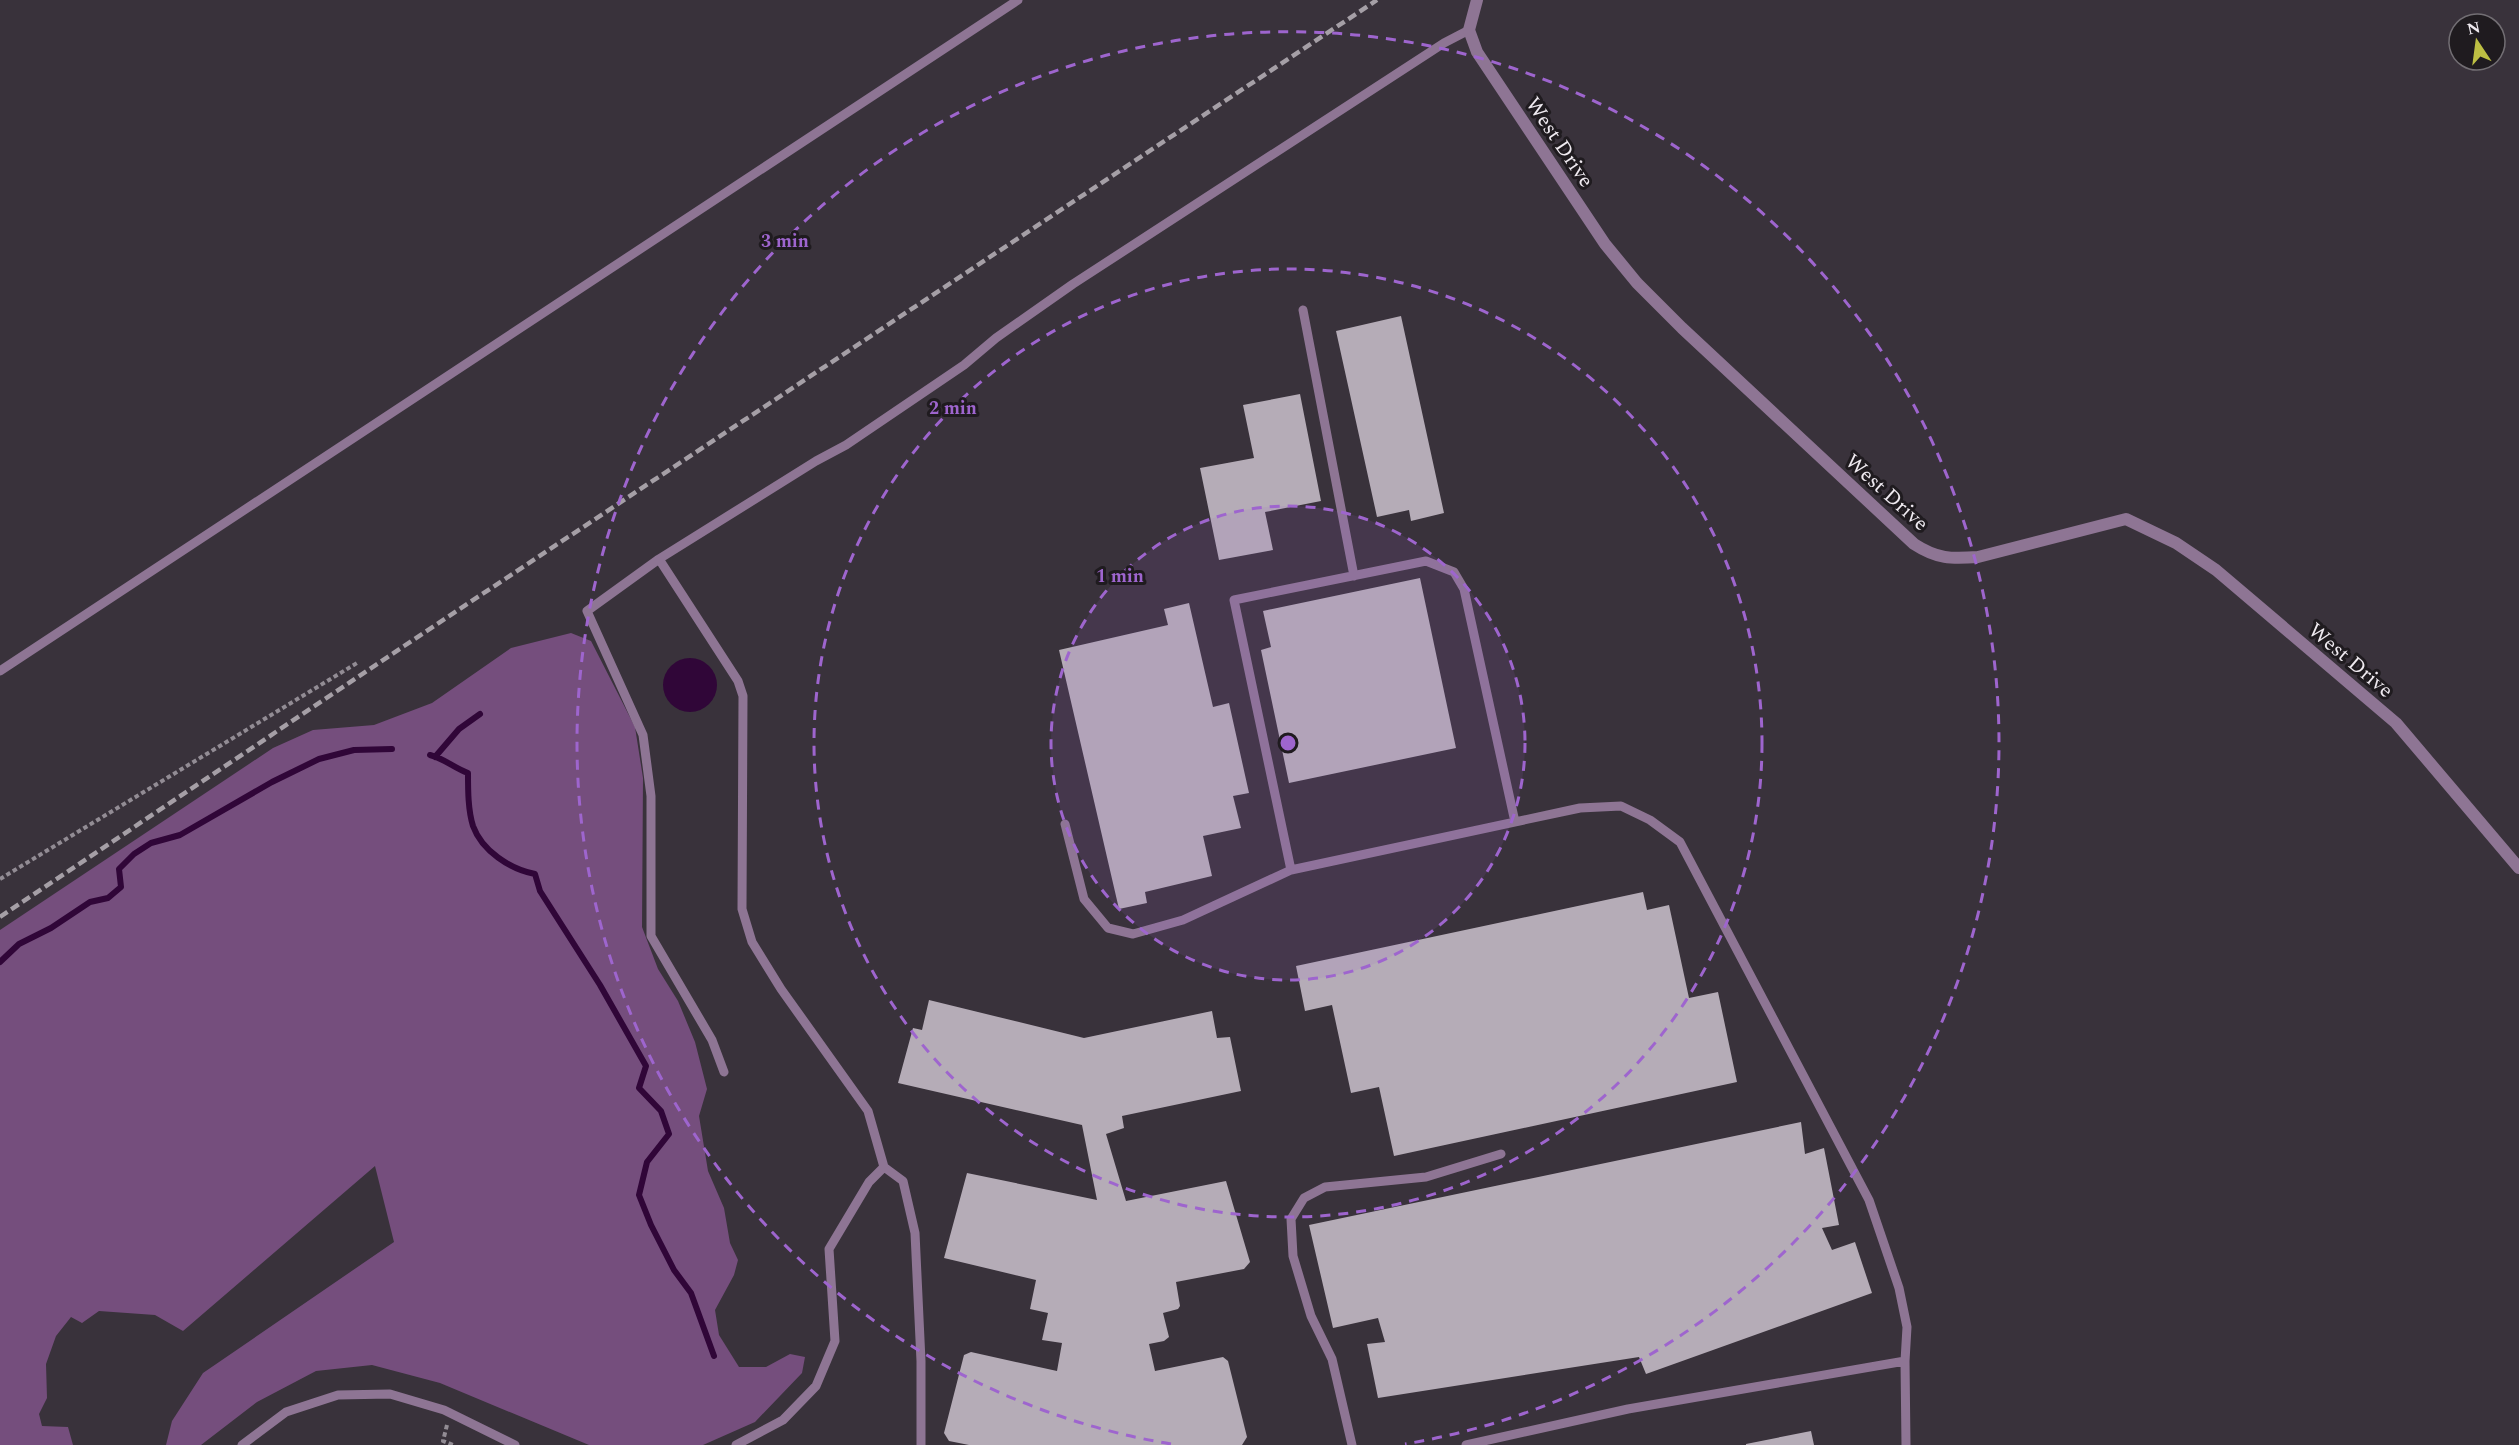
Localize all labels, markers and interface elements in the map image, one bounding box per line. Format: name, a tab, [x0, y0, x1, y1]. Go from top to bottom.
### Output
north arrow	[2447, 12, 2507, 72]
text: N	[2465, 15, 2483, 42]
street label: West Drive	[1517, 91, 1601, 194]
text: 3 min	[761, 228, 809, 255]
text: 2 min	[929, 395, 977, 422]
street label: West Drive	[1837, 446, 1935, 539]
text: 1 min	[1096, 563, 1144, 590]
street label: West Drive	[2300, 615, 2400, 706]
centre of rings	[1278, 733, 1298, 753]

